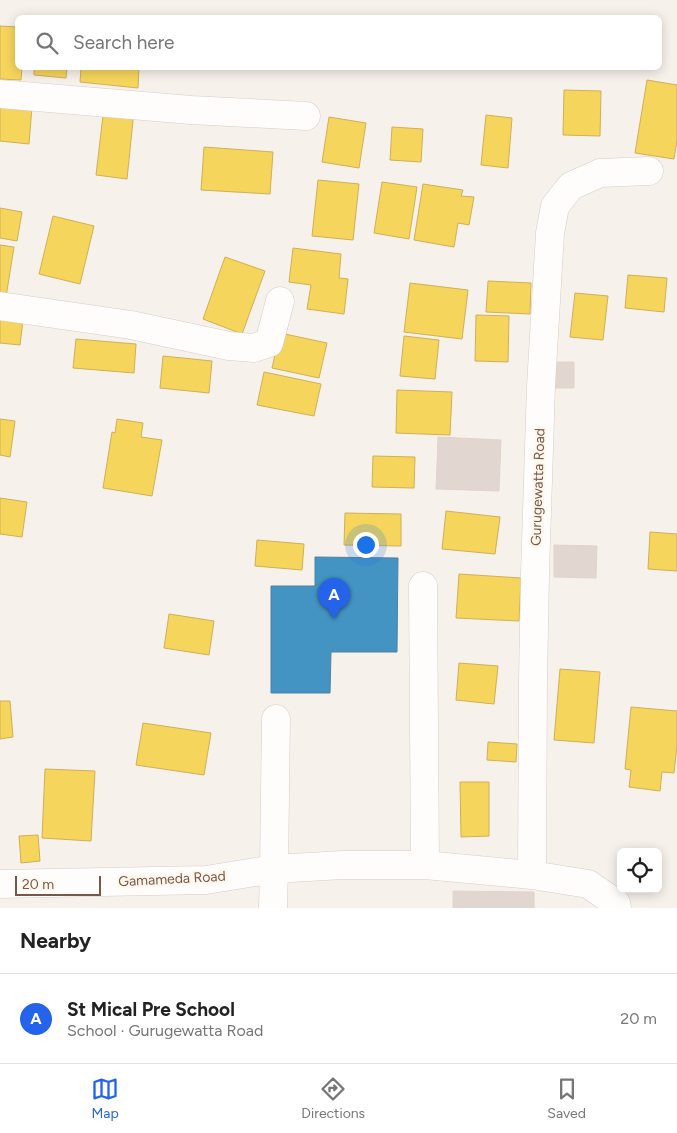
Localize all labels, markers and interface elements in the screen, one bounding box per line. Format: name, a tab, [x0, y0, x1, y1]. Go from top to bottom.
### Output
search box	[15, 15, 662, 70]
icon: search	[33, 29, 61, 57]
text: Search here	[73, 31, 175, 54]
street label: Gurugewatta Road	[527, 428, 549, 546]
your location	[353, 532, 379, 558]
pin: A	[318, 578, 350, 619]
map controls	[617, 848, 662, 893]
button: locate	[617, 848, 662, 893]
street label: Gamameda Road	[118, 868, 226, 890]
scale bar	[15, 873, 101, 896]
text: 20 m	[22, 876, 54, 893]
text: Nearby	[20, 928, 91, 953]
text: St Mical Pre School	[67, 998, 235, 1021]
text: A	[30, 1009, 42, 1028]
text: 20 m	[620, 1009, 657, 1028]
text: School · Gurugewatta Road	[67, 1021, 263, 1040]
tab: Map	[91, 1075, 119, 1122]
tab: Directions	[301, 1075, 365, 1122]
tab: Saved	[547, 1075, 586, 1122]

